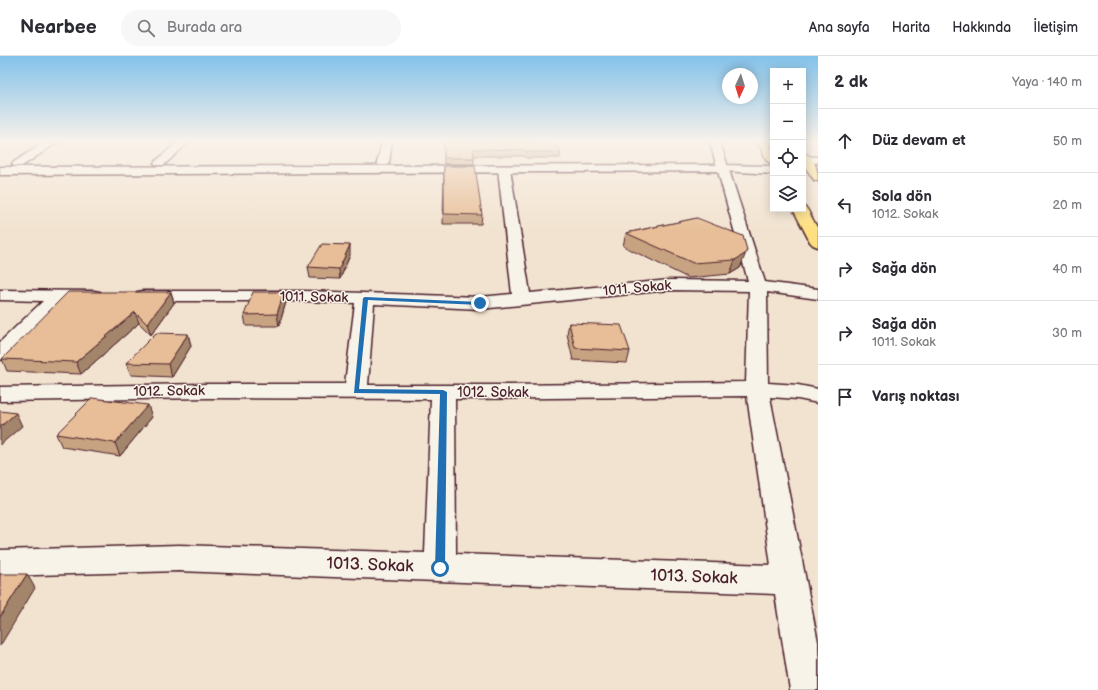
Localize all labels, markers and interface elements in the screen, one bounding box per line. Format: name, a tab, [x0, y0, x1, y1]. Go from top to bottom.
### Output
search box	[121, 10, 401, 46]
text: Nearbee	[20, 16, 97, 39]
icon: search	[135, 17, 157, 39]
text: Burada ara	[167, 18, 242, 37]
text: Ana sayfa	[809, 19, 870, 36]
text: Harita	[892, 19, 930, 36]
text: Hakkında	[952, 19, 1011, 36]
text: İletişim	[1033, 19, 1078, 36]
north arrow	[722, 68, 758, 104]
map controls	[770, 68, 806, 212]
button: +	[770, 68, 806, 104]
text: 2 dk	[834, 72, 868, 92]
text: Yaya · 140 m	[1012, 74, 1082, 90]
button: −	[770, 104, 806, 140]
icon: ahead	[834, 130, 856, 152]
text: Düz devam et	[872, 131, 966, 150]
text: 50 m	[1053, 133, 1082, 149]
button: locate	[770, 140, 806, 176]
button: layers	[770, 176, 806, 212]
text: Sola dön	[872, 187, 932, 206]
icon: left	[834, 194, 856, 216]
text: 20 m	[1052, 197, 1082, 213]
text: 1012. Sokak	[872, 206, 938, 222]
icon: right	[834, 258, 856, 280]
text: Sağa dön	[872, 259, 937, 278]
text: 40 m	[1052, 261, 1082, 277]
street label: 1011. Sokak	[602, 277, 672, 299]
street label: 1011. Sokak	[280, 288, 349, 306]
route end	[471, 294, 489, 312]
text: Sağa dön	[872, 315, 937, 334]
icon: right	[834, 322, 856, 344]
text: 30 m	[1052, 325, 1082, 341]
text: 1011. Sokak	[872, 334, 936, 350]
street label: 1012. Sokak	[133, 382, 205, 400]
street label: 1012. Sokak	[457, 384, 529, 401]
icon: arrive	[834, 386, 856, 408]
text: Varış noktası	[872, 387, 959, 406]
street label: 1013. Sokak	[326, 553, 415, 577]
route start	[431, 559, 449, 577]
street label: 1013. Sokak	[650, 565, 739, 589]

